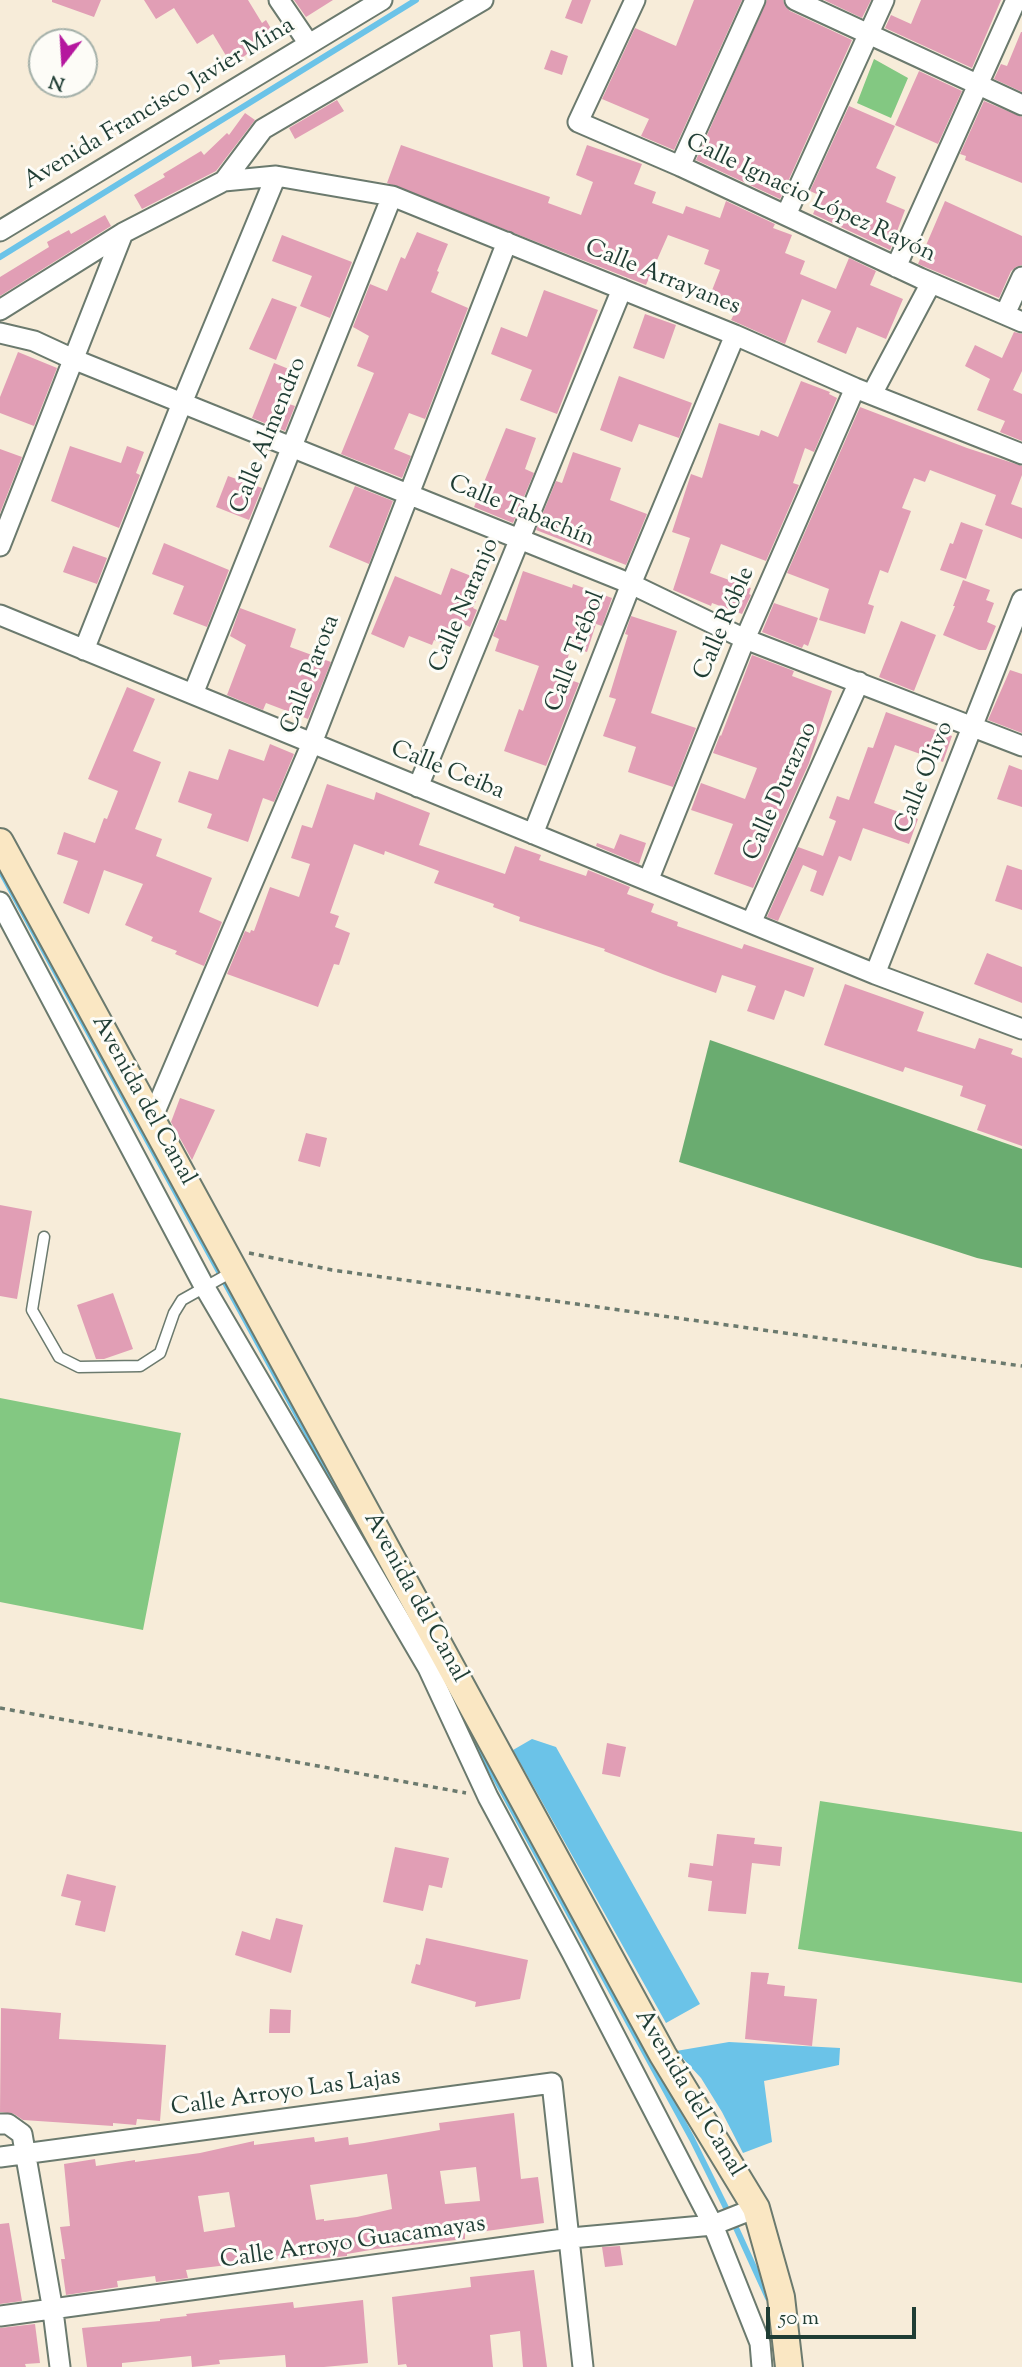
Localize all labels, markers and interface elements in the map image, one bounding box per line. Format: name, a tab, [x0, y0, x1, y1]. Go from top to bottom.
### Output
street label: Avenida Francisco Javier Mina	[19, 12, 301, 198]
north arrow	[28, 28, 98, 98]
text: N	[46, 67, 69, 97]
street label: Calle Ignacio López Rayón	[680, 129, 940, 271]
street label: Calle Arrayanes	[580, 235, 744, 323]
street label: Calle Almendro	[226, 354, 314, 518]
street label: Calle Tabachín	[444, 471, 598, 555]
street label: Calle Naranjo	[425, 535, 507, 677]
street label: Calle Róble	[689, 563, 763, 685]
street label: Calle Trébol	[541, 588, 613, 716]
street label: Calle Parota	[276, 612, 348, 738]
street label: Calle Durazno	[739, 718, 825, 866]
street label: Calle Olivo	[890, 718, 962, 838]
street label: Calle Ceiba	[386, 736, 508, 808]
street label: Avenida del Canal	[83, 1011, 201, 1191]
street label: Avenida del Canal	[355, 1508, 473, 1688]
street label: Avenida del Canal	[627, 2005, 749, 2183]
street label: Calle Arroyo Las Lajas	[170, 2064, 402, 2124]
street label: Calle Arroyo Guacamayas	[218, 2211, 488, 2277]
scale bar	[770, 2294, 920, 2338]
text: 50 m	[779, 2304, 819, 2334]

